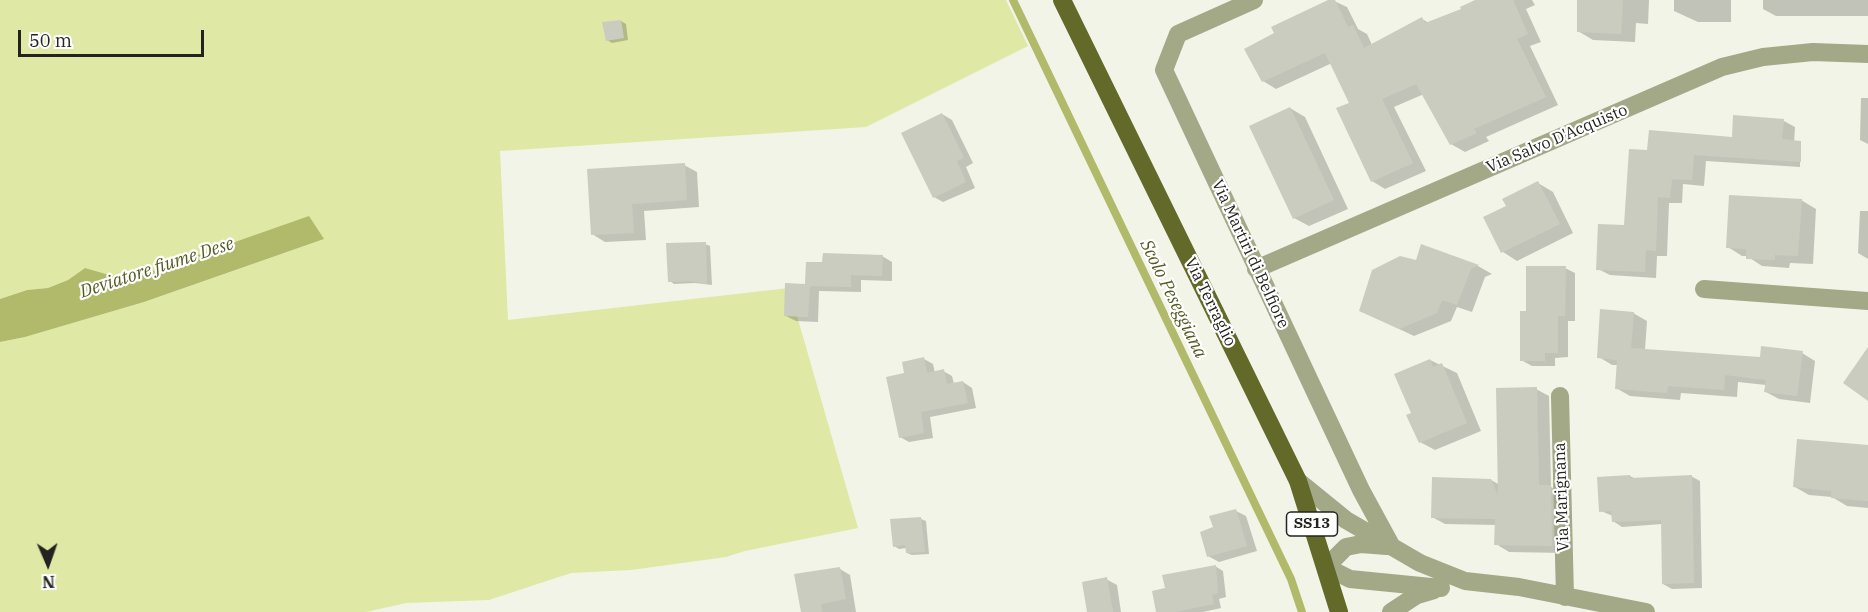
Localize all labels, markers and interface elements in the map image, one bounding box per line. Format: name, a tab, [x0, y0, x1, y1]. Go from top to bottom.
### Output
scale bar	[21, 18, 207, 56]
text: 50 m	[29, 29, 72, 52]
street label: Via Salvo D'Acquisto	[1484, 101, 1630, 177]
street label: Via Martiri di Belfiore	[1207, 177, 1293, 331]
water label: Deviatore fiume Dese	[77, 233, 237, 303]
water label: Scolo Peseggiana	[1135, 236, 1211, 362]
street label: Via Terraglio	[1180, 254, 1240, 350]
street label: Via Marignana	[1550, 442, 1574, 552]
road number: SS13	[1286, 512, 1338, 536]
north arrow	[18, 534, 78, 594]
text: N	[42, 572, 55, 592]

